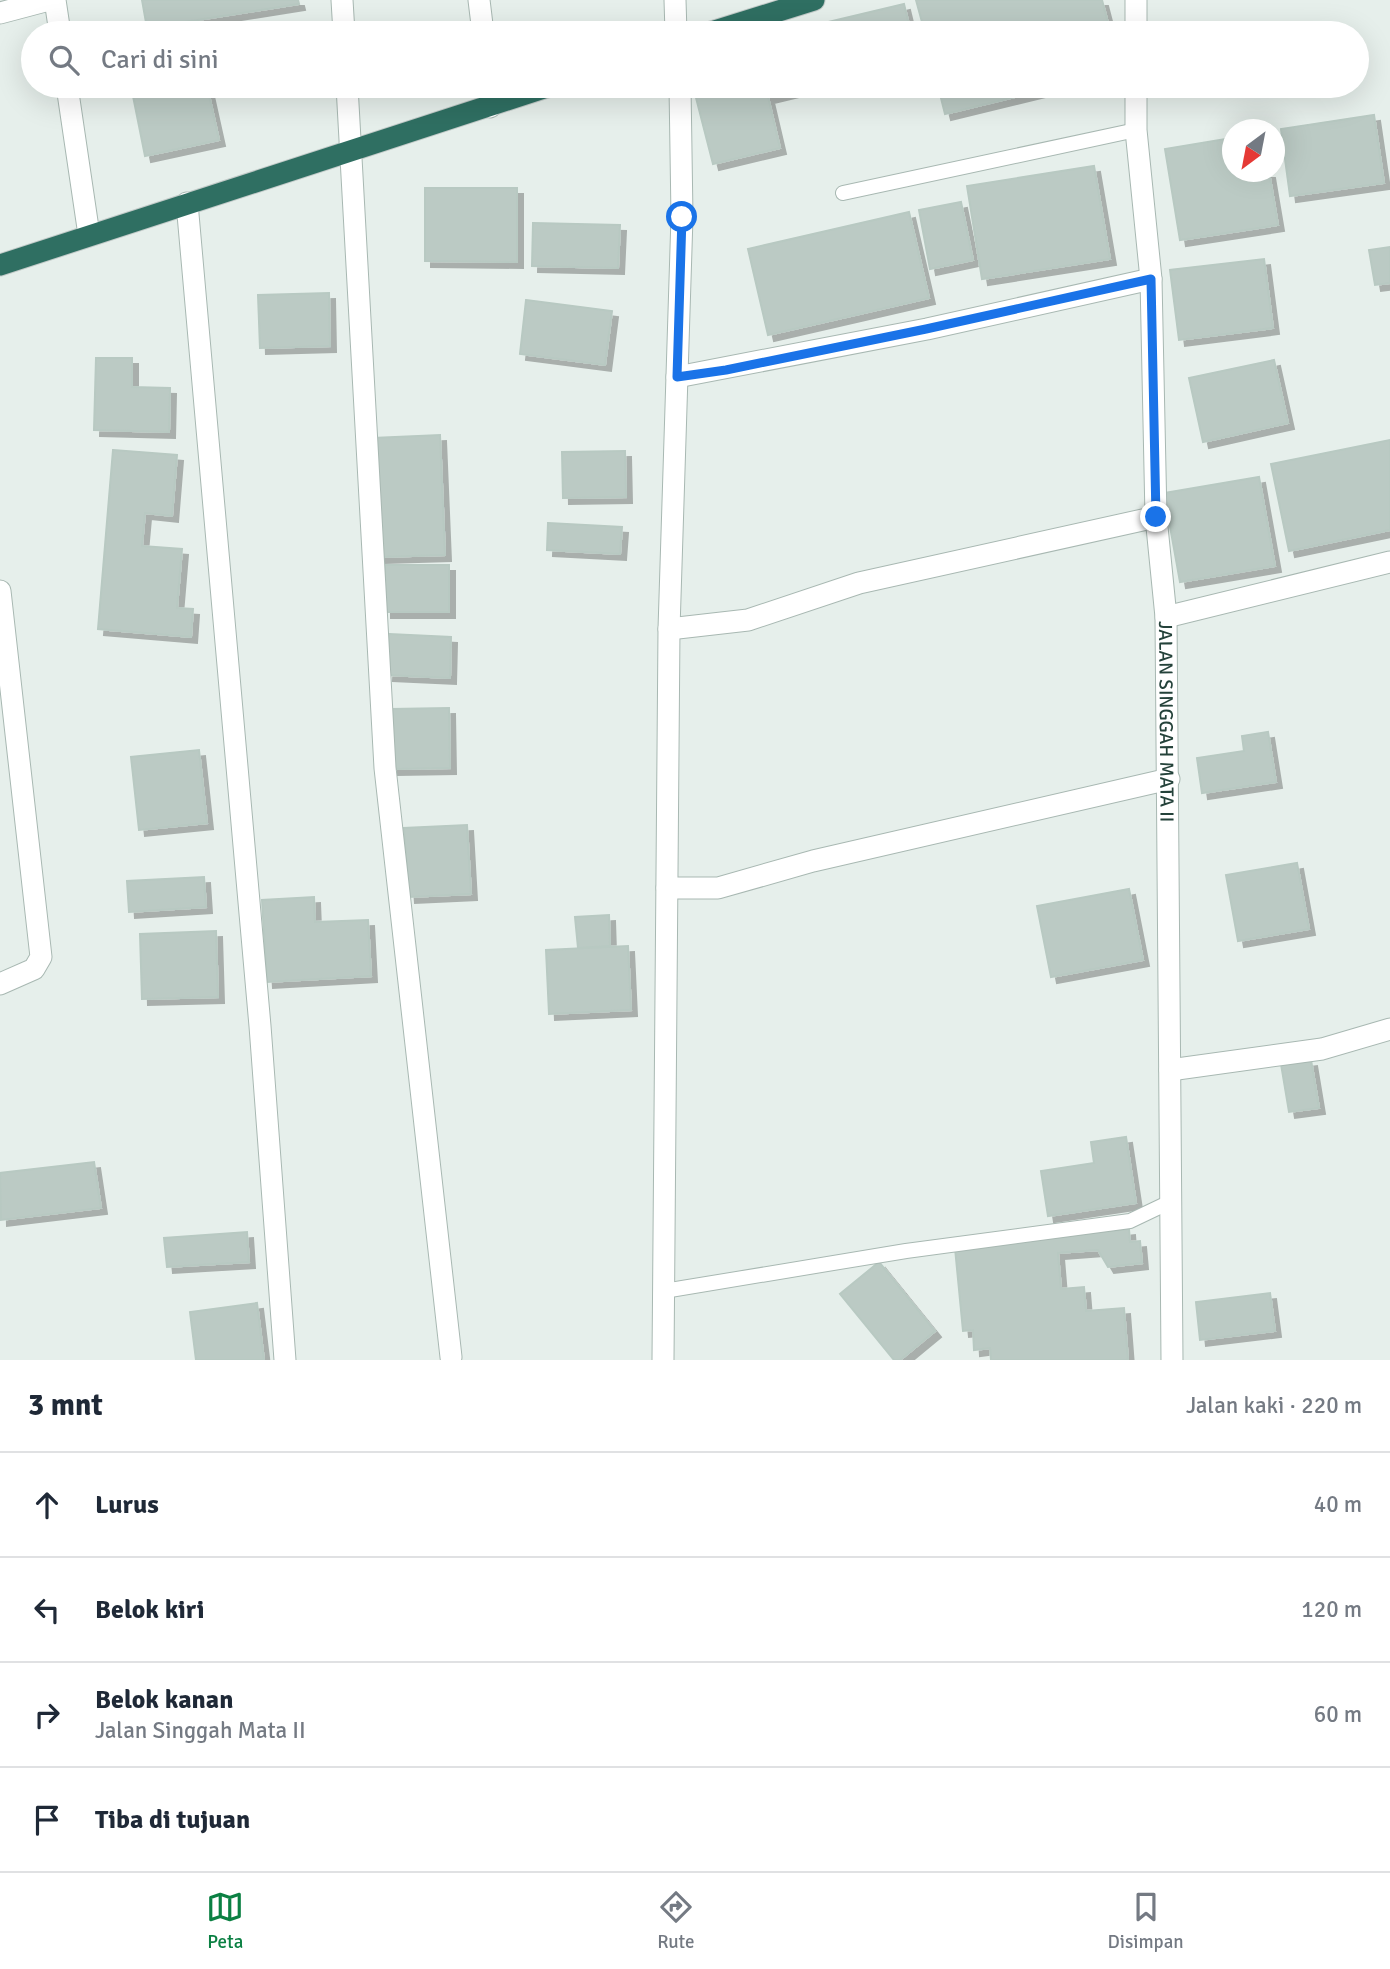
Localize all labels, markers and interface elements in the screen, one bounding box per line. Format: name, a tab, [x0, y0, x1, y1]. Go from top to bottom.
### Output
search box	[21, 21, 1369, 98]
icon: search	[45, 41, 83, 79]
text: Cari di sini	[101, 44, 219, 76]
north arrow	[1222, 119, 1285, 182]
route start	[666, 201, 697, 232]
route end	[1140, 501, 1171, 532]
street label: JALAN SINGGAH MATA II	[1153, 621, 1179, 822]
text: 3 mnt	[28, 1387, 103, 1424]
text: Jalan kaki · 220 m	[1186, 1391, 1362, 1420]
icon: ahead	[28, 1486, 66, 1524]
text: Lurus	[95, 1489, 159, 1521]
text: 40 m	[1314, 1490, 1362, 1519]
icon: left	[28, 1591, 66, 1629]
text: Belok kiri	[95, 1594, 204, 1626]
text: 120 m	[1301, 1595, 1362, 1624]
text: Belok kanan	[95, 1684, 233, 1716]
icon: right	[28, 1696, 66, 1734]
text: 60 m	[1314, 1700, 1362, 1729]
text: Jalan Singgah Mata II	[95, 1716, 306, 1745]
icon: arrive	[28, 1801, 66, 1839]
text: Tiba di tujuan	[95, 1804, 250, 1836]
tab: Peta	[206, 1888, 244, 1954]
tab: Rute	[657, 1888, 695, 1954]
tab: Disimpan	[1108, 1888, 1184, 1954]

